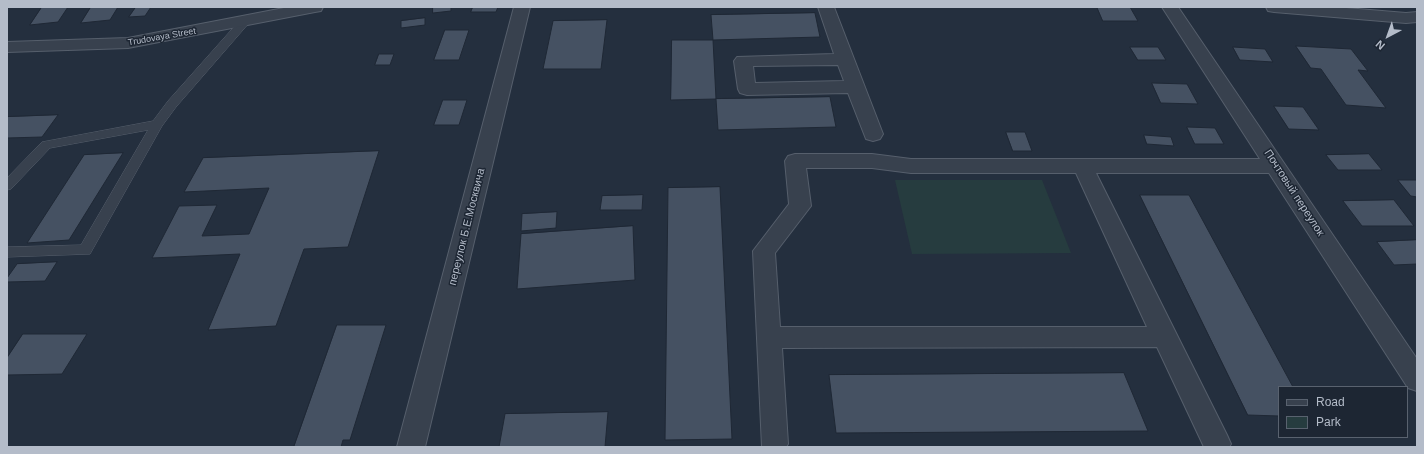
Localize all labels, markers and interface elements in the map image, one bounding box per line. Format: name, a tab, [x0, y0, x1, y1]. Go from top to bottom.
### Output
north arrow	[1368, 16, 1408, 56]
street label: Trudovaya Street	[127, 26, 197, 48]
text: N	[1373, 38, 1387, 52]
street label: Почтовый переулок	[1261, 147, 1327, 239]
street label: переулок Б.Е.Москвича	[446, 167, 488, 287]
legend	[1278, 386, 1408, 438]
text: Road	[1316, 395, 1345, 409]
text: Park	[1316, 415, 1341, 429]

